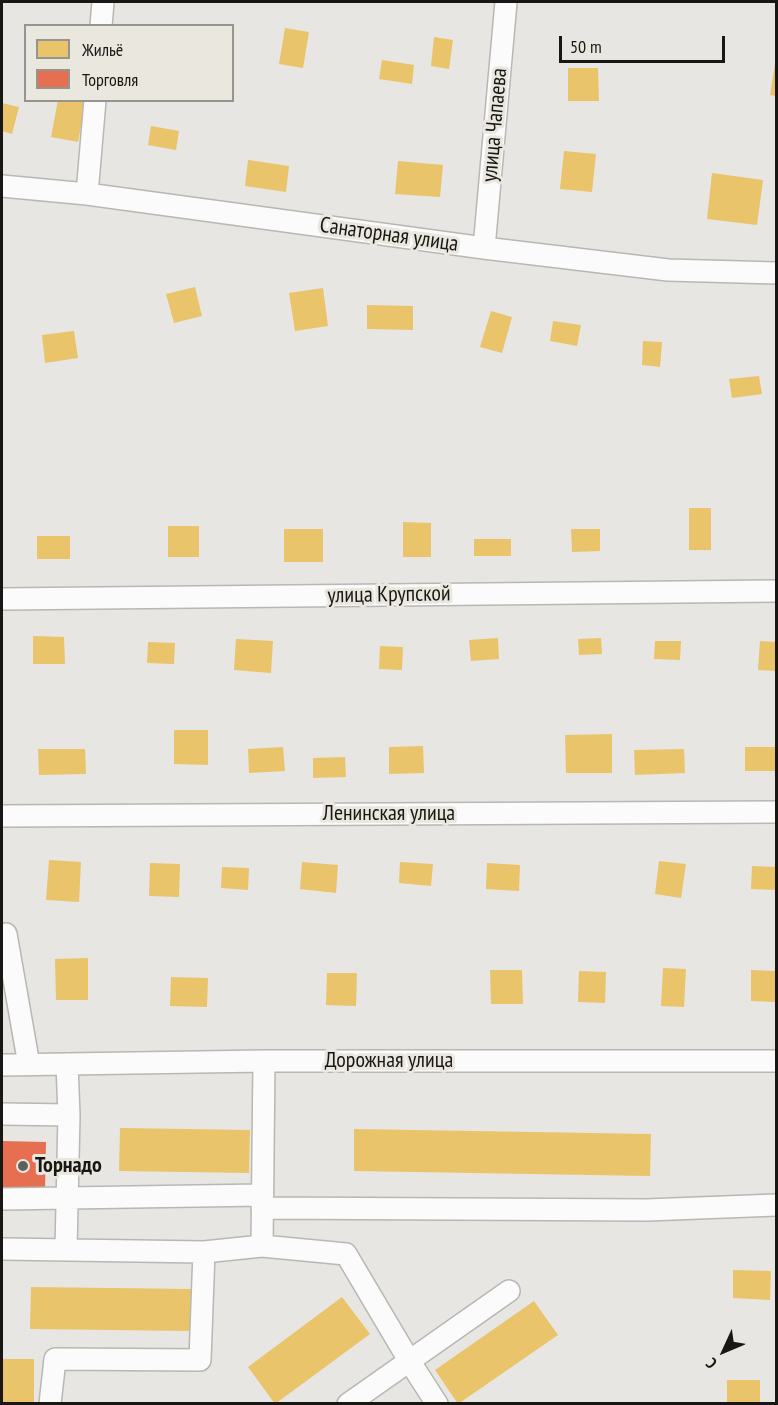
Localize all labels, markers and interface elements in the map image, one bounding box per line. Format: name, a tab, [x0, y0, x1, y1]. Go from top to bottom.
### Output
legend	[24, 24, 234, 102]
scale bar	[562, 24, 728, 62]
text: 50 m	[570, 35, 602, 58]
text: Жильё	[82, 38, 123, 61]
street label: улица Чапаева	[477, 67, 513, 183]
text: Торговля	[82, 68, 138, 91]
street label: Санаторная улица	[318, 212, 460, 258]
street label: улица Крупской	[327, 581, 451, 609]
street label: Ленинская улица	[323, 801, 455, 827]
street label: Дорожная улица	[325, 1048, 453, 1074]
place label: Торнадо	[35, 1153, 102, 1179]
marker: Торнадо	[16, 1159, 30, 1173]
north arrow	[694, 1321, 754, 1381]
text: С	[701, 1354, 721, 1373]

